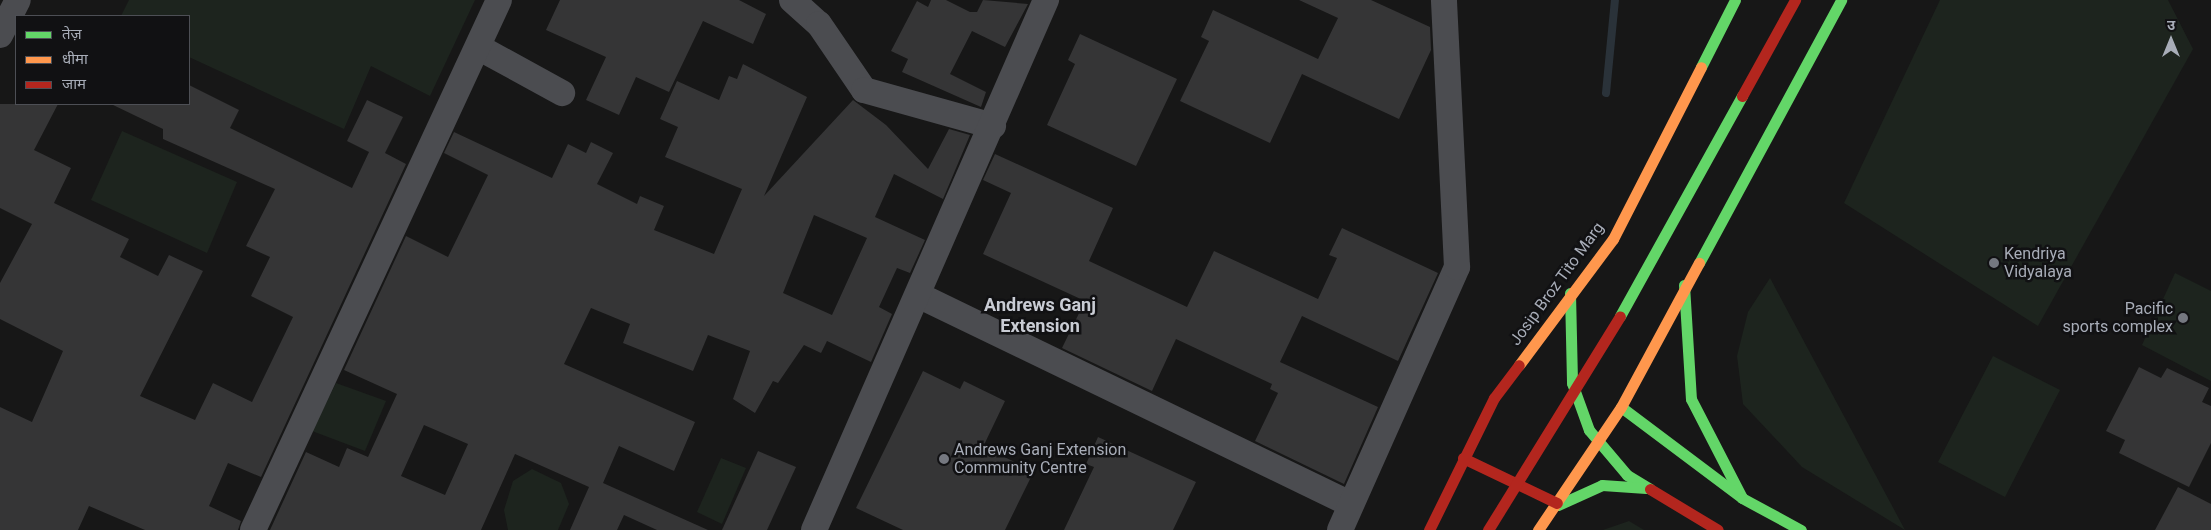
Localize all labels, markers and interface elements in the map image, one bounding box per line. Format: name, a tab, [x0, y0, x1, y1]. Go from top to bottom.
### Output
legend	[15, 15, 190, 105]
north arrow	[2146, 15, 2196, 65]
text: उ	[2167, 17, 2175, 33]
text: तेज़	[62, 25, 82, 43]
text: धीमा	[62, 50, 88, 68]
text: जाम	[62, 75, 86, 93]
street label: Josip Broz Tito Marg	[1506, 219, 1608, 349]
place label: Kendriya Vidyalaya	[2004, 244, 2072, 282]
marker: Kendriya Vidyalaya	[1988, 257, 2000, 269]
district label: Andrews Ganj Extension	[984, 295, 1096, 338]
place label: Pacific sports complex	[2063, 299, 2173, 337]
marker: Pacific sports complex	[2177, 312, 2189, 324]
place label: Andrews Ganj Extension Community Centre	[954, 440, 1126, 478]
marker: Andrews Ganj Extension Community Centre	[938, 453, 950, 465]

